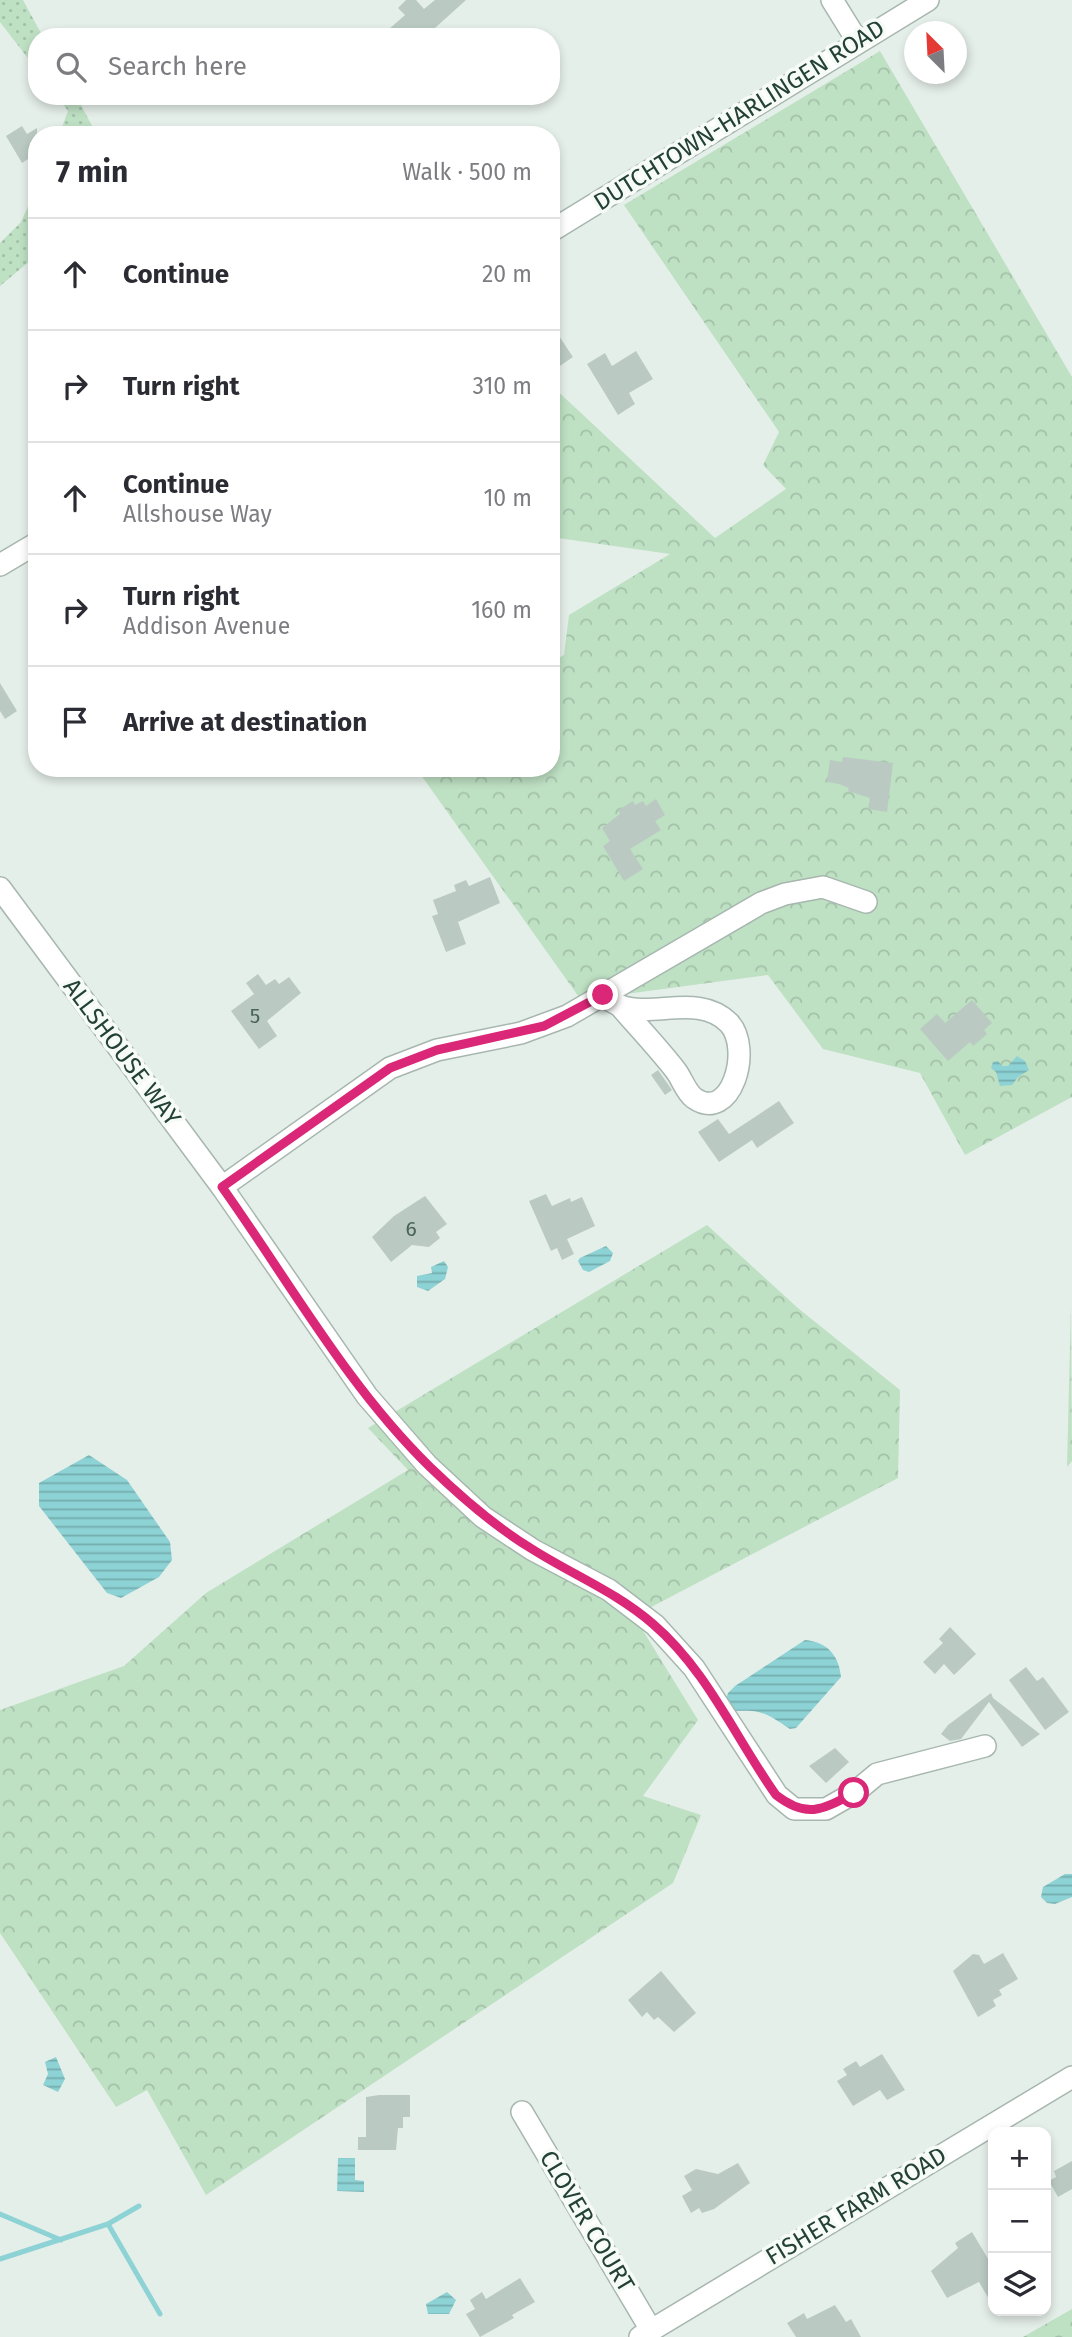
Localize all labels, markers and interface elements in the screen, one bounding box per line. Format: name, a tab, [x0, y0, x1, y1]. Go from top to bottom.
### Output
street label: DUTCHTOWN-HARLINGEN ROAD	[589, 14, 889, 216]
north arrow	[904, 21, 967, 84]
search box	[28, 28, 560, 105]
icon: search	[52, 48, 90, 86]
text: Search here	[108, 51, 247, 82]
text: 7 min	[56, 154, 128, 190]
text: Walk · 500 m	[402, 158, 532, 186]
icon: ahead	[56, 255, 94, 293]
text: Continue	[123, 259, 229, 290]
text: 20 m	[482, 260, 532, 288]
icon: right	[56, 367, 94, 405]
text: Turn right	[123, 371, 240, 402]
text: 310 m	[472, 372, 532, 400]
text: Continue	[123, 469, 229, 500]
icon: ahead	[56, 479, 94, 517]
text: 10 m	[483, 484, 532, 512]
text: Allshouse Way	[123, 500, 272, 528]
text: Turn right	[123, 581, 240, 612]
icon: right	[56, 591, 94, 629]
text: 160 m	[471, 596, 532, 624]
text: Addison Avenue	[123, 612, 290, 640]
icon: arrive	[56, 703, 94, 741]
text: Arrive at destination	[123, 707, 367, 738]
street label: ALLSHOUSE WAY	[58, 973, 187, 1132]
route end	[587, 979, 618, 1010]
house number: 5	[250, 1003, 260, 1029]
house number: 6	[405, 1216, 417, 1242]
route start	[838, 1777, 869, 1808]
map controls	[988, 2127, 1051, 2316]
button: +	[988, 2127, 1051, 2190]
street label: FISHER FARM ROAD	[761, 2141, 951, 2271]
street label: CLOVER COURT	[534, 2145, 640, 2297]
button: −	[988, 2190, 1051, 2253]
button: layers	[988, 2253, 1051, 2316]

